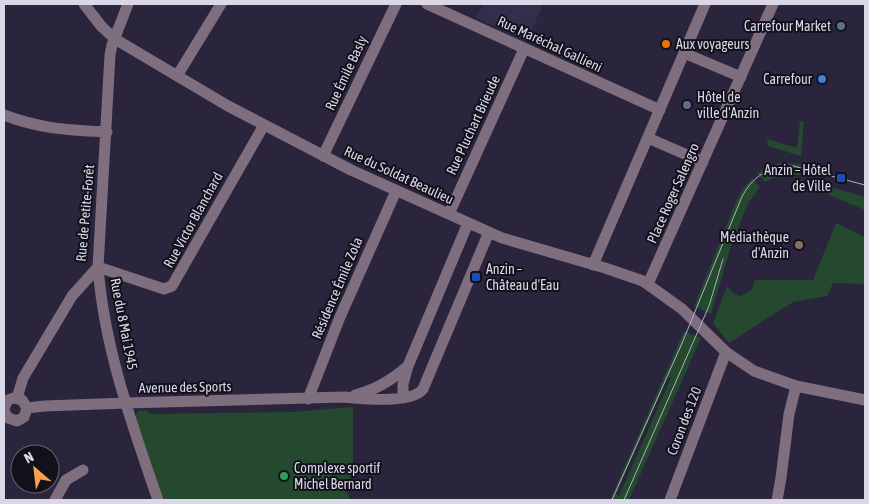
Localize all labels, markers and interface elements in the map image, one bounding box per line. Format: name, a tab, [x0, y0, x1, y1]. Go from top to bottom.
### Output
street label: Rue Maréchal Gallieni	[495, 13, 605, 75]
place label: Carrefour Market	[744, 18, 831, 34]
marker: Carrefour Market	[835, 20, 847, 32]
street label: Rue Émile Basly	[322, 33, 370, 113]
place label: Aux voyageurs	[676, 36, 749, 52]
marker: Aux voyageurs	[660, 38, 672, 50]
place label: Carrefour	[763, 71, 813, 87]
street label: Rue Pluchart Brieude	[443, 73, 503, 177]
marker: Carrefour	[816, 73, 828, 85]
place label: Hôtel de ville d'Anzin	[697, 89, 759, 121]
marker: Hôtel de ville d'Anzin	[681, 99, 693, 111]
street label: Place Roger Salengro	[644, 140, 702, 246]
street label: Rue du Soldat Beaulieu	[342, 143, 456, 207]
place label: Anzin – Hôtel de Ville	[764, 162, 831, 194]
street label: Rue de Petite-Forêt	[73, 164, 97, 262]
street label: Rue Victor Blanchard	[160, 169, 226, 271]
marker: Anzin – Hôtel de Ville	[835, 172, 847, 184]
place label: Médiathèque d'Anzin	[720, 229, 789, 261]
street label: Résidence Émile Zola	[308, 235, 366, 341]
marker: Médiathèque d'Anzin	[793, 239, 805, 251]
place label: Anzin – Château d'Eau	[486, 261, 559, 293]
marker: Anzin – Château d'Eau	[470, 271, 482, 283]
street label: Rue du 8 Mai 1945	[107, 277, 141, 371]
street label: Avenue des Sports	[139, 378, 231, 396]
street label: Coron des 120	[664, 384, 705, 457]
north arrow	[10, 444, 60, 494]
text: N	[21, 449, 36, 467]
place label: Complexe sportif Michel Bernard	[294, 460, 381, 492]
marker: Complexe sportif Michel Bernard	[278, 470, 290, 482]

